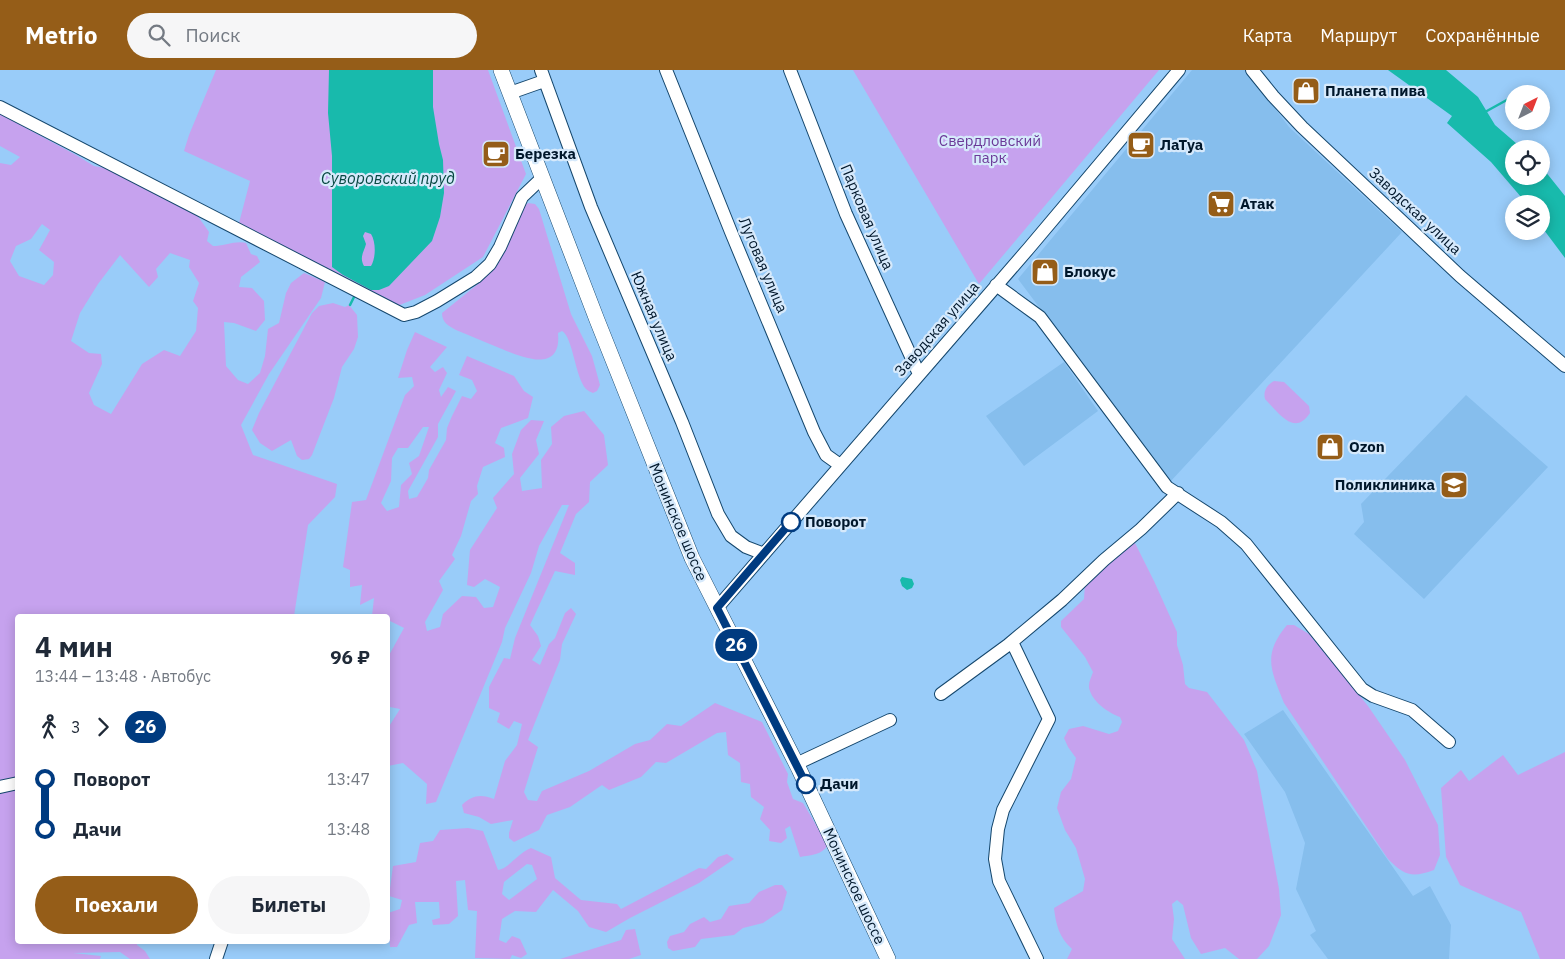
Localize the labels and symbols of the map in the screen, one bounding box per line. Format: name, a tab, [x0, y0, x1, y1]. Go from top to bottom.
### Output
shop icon: Планета пива	[1291, 76, 1321, 106]
place label: Планета пива	[1325, 81, 1426, 100]
north arrow	[1505, 85, 1550, 130]
cafe icon: ЛаТуа	[1126, 130, 1156, 160]
park label: Свердловский парк	[939, 131, 1041, 167]
place label: ЛаТуа	[1160, 135, 1204, 154]
cafe icon: Березка	[481, 139, 511, 169]
place label: Березка	[515, 144, 576, 163]
street label: Парковая улица	[837, 161, 898, 272]
street label: Заводская улица	[1365, 163, 1465, 258]
water label: Суворовский пруд	[321, 168, 455, 188]
supermarket icon: Атак	[1206, 189, 1236, 219]
place label: Атак	[1240, 194, 1275, 213]
street label: Луговая улица	[735, 214, 792, 315]
shop icon: Блокус	[1030, 257, 1060, 287]
place label: Блокус	[1064, 262, 1116, 281]
street label: Южная улица	[627, 268, 682, 364]
street label: Заводская улица	[890, 277, 983, 380]
shop icon: Ozon	[1315, 432, 1345, 462]
place label: Ozon	[1349, 437, 1385, 456]
street label: Монинское шоссе	[645, 460, 712, 584]
school or university icon: Поликлиника	[1439, 470, 1469, 500]
place label: Поликлиника	[1335, 475, 1435, 494]
marker: Поворот	[781, 512, 801, 532]
place label: Поворот	[805, 512, 867, 531]
line badge: 26	[714, 629, 758, 661]
marker: Дачи	[796, 774, 816, 794]
place label: Дачи	[820, 774, 858, 793]
street label: Монинское шоссе	[819, 825, 890, 947]

